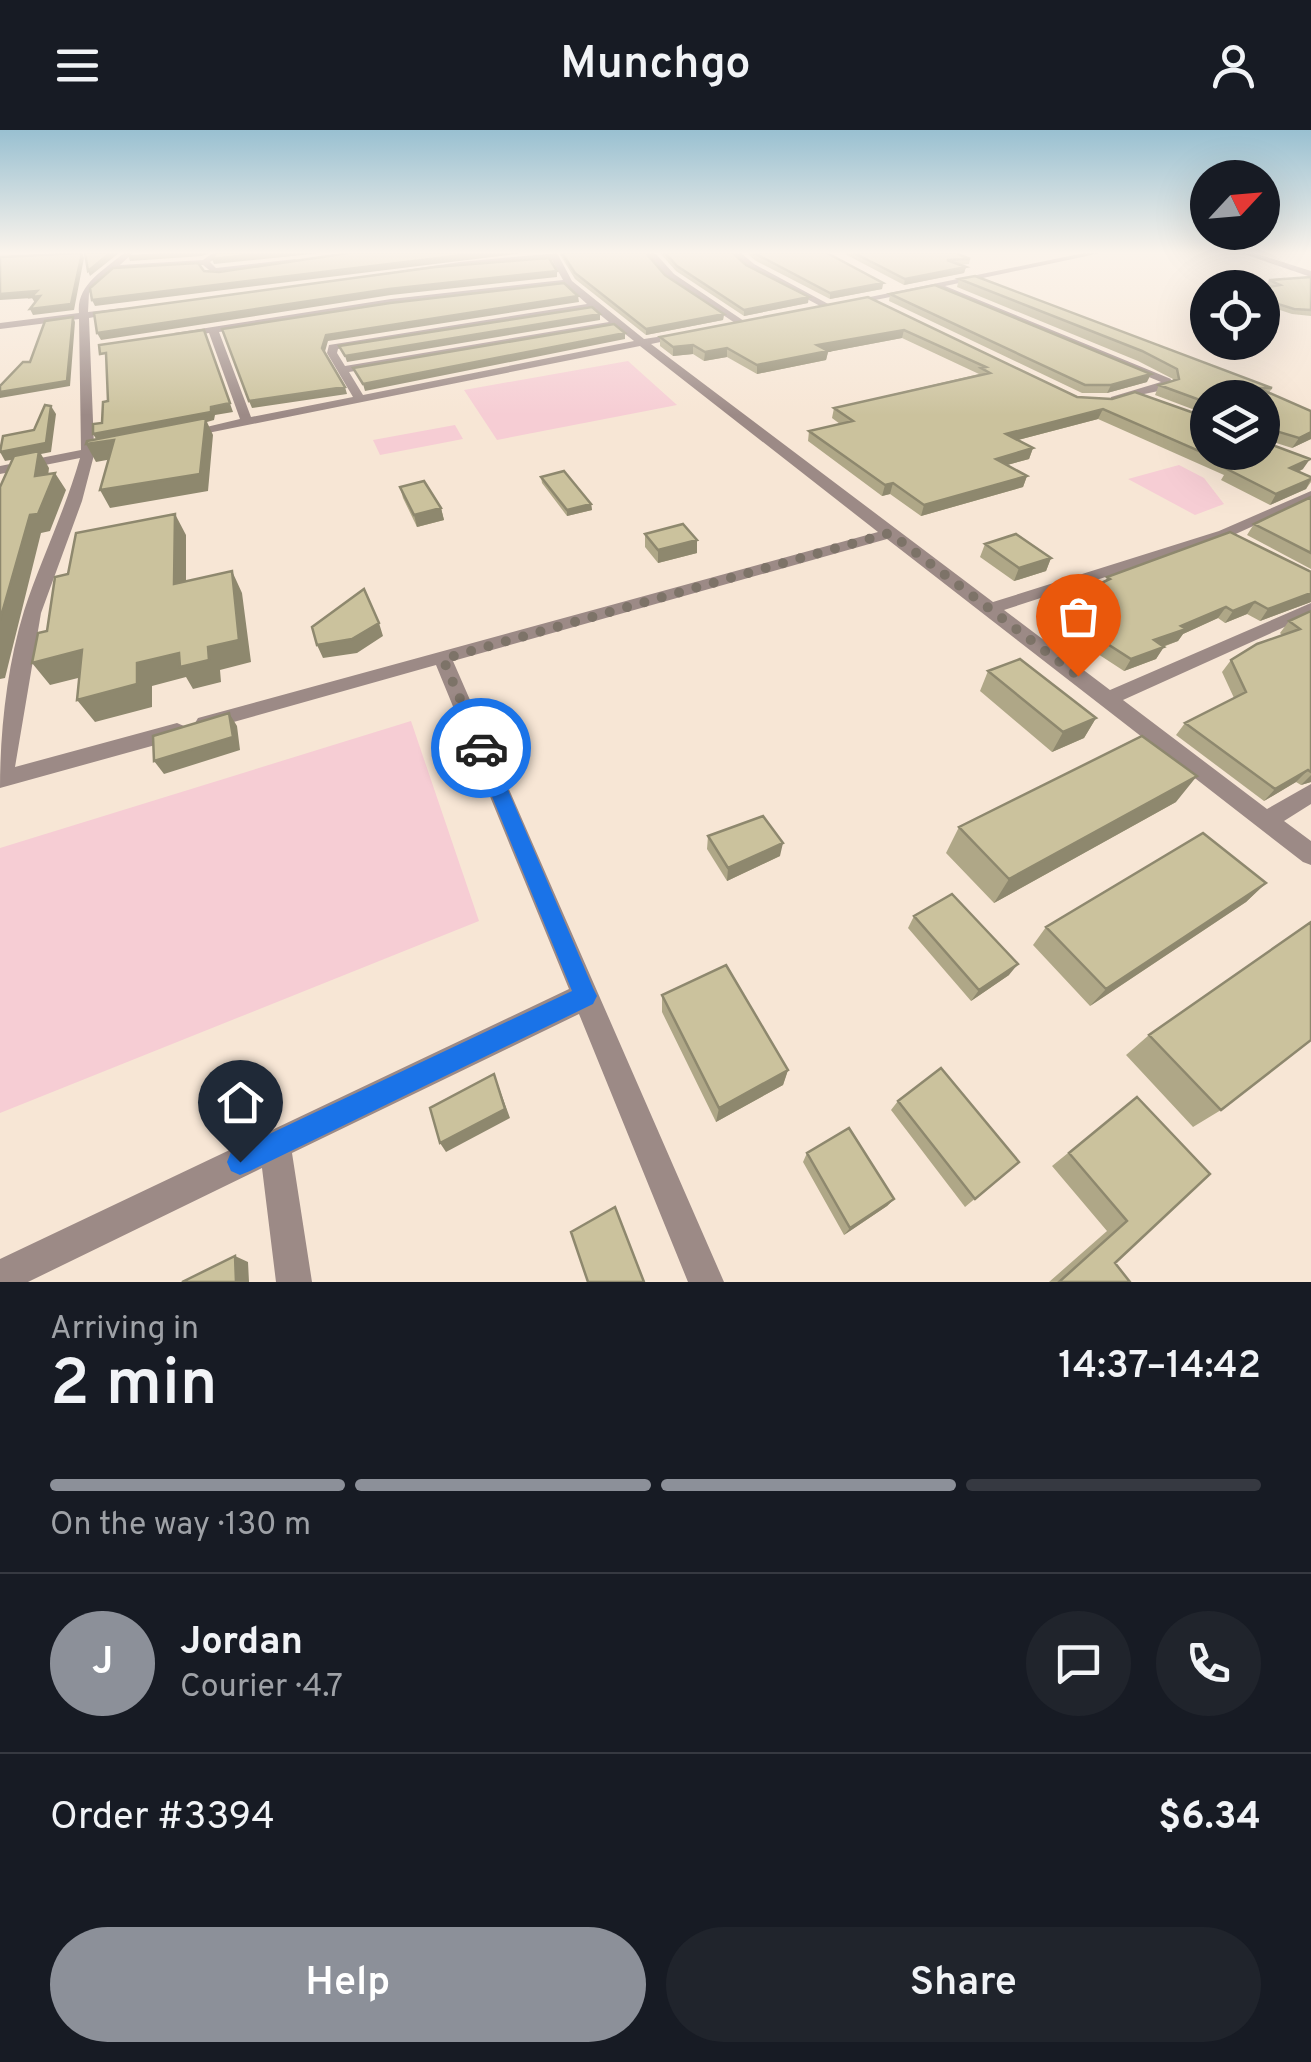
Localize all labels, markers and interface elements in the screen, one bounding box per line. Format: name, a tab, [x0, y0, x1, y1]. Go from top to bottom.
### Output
text: Munchgo	[560, 37, 751, 94]
icon: menu	[50, 38, 105, 93]
icon: person	[1206, 38, 1261, 93]
north arrow	[1190, 160, 1280, 250]
map controls	[1190, 160, 1280, 470]
button: locate	[1190, 270, 1280, 360]
button: layers	[1190, 380, 1280, 470]
pin	[1036, 574, 1121, 677]
icon: bag	[1051, 589, 1106, 644]
courier	[431, 698, 531, 798]
icon: car	[454, 721, 509, 776]
pin	[198, 1060, 283, 1163]
icon: home	[213, 1075, 268, 1130]
text: Arriving in	[50, 1310, 199, 1350]
text: 14:37–14:42	[1058, 1343, 1261, 1392]
text: 2 min	[50, 1346, 218, 1428]
text: On the way · 130 m	[50, 1506, 311, 1546]
button: chat	[1026, 1611, 1131, 1716]
button: phone	[1156, 1611, 1261, 1716]
text: Jordan	[180, 1619, 303, 1668]
text: J	[92, 1639, 113, 1688]
text: Courier · 4.7	[180, 1668, 343, 1708]
text: Order #3394	[50, 1794, 275, 1843]
text: $6.34	[1158, 1794, 1261, 1843]
button: Help	[50, 1927, 646, 2042]
button: Share	[666, 1927, 1261, 2042]

